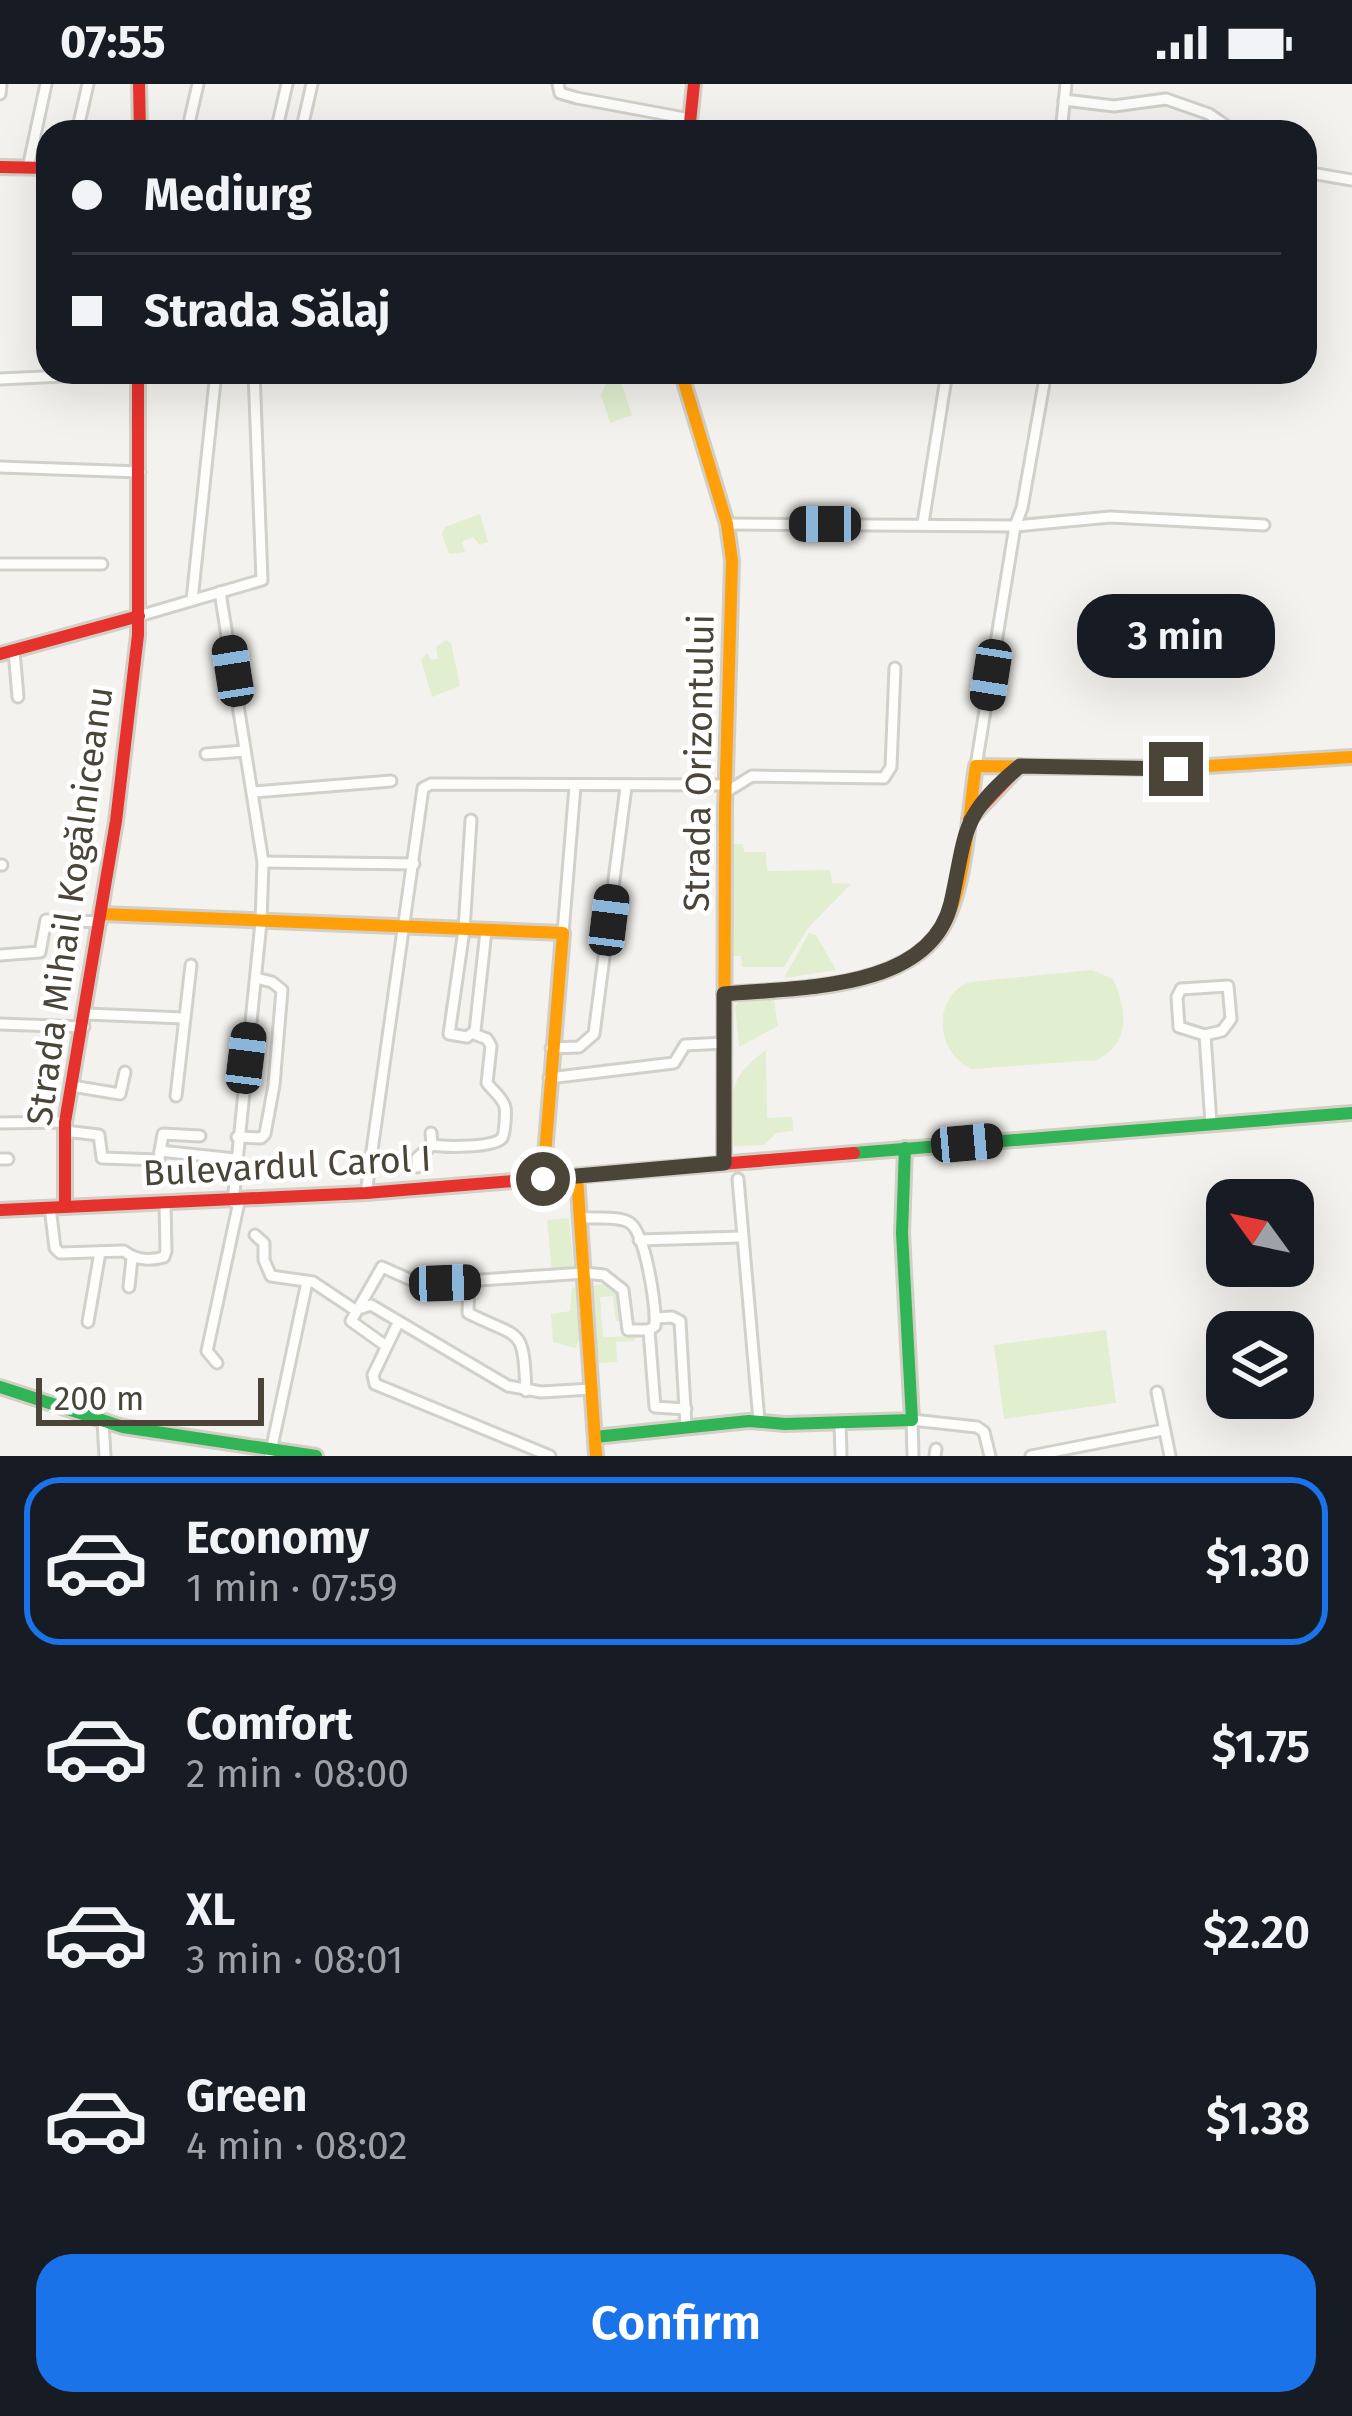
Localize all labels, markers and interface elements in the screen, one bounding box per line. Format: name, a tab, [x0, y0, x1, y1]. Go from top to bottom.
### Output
text: 07:55	[60, 15, 166, 69]
text: Mediurg	[144, 168, 312, 222]
text: Strada Sălaj	[144, 284, 391, 338]
car	[789, 506, 861, 542]
callout: 3 min	[1077, 595, 1275, 679]
text: 3 min	[1128, 613, 1224, 659]
street label: Strada Orizontului	[674, 614, 724, 912]
car	[210, 633, 256, 709]
car	[968, 637, 1014, 713]
street label: Strada Mihail Kogălniceanu	[17, 684, 123, 1128]
route end	[1149, 742, 1203, 796]
car	[587, 882, 631, 958]
car	[224, 1020, 268, 1096]
car	[930, 1122, 1004, 1164]
street label: Bulevardul Carol I	[142, 1136, 432, 1196]
route start	[516, 1152, 570, 1206]
north arrow	[1206, 1179, 1314, 1287]
map controls	[1206, 1179, 1314, 1419]
car	[408, 1264, 482, 1302]
button: layers	[1206, 1311, 1314, 1419]
scale bar	[36, 1372, 264, 1425]
text: 200 m	[54, 1379, 144, 1419]
icon: car	[42, 1507, 150, 1615]
text: Economy	[186, 1511, 369, 1565]
text: $1.30	[1206, 1534, 1310, 1588]
text: 1 min · 07:59	[186, 1565, 398, 1611]
icon: car	[42, 1693, 150, 1801]
text: Comfort	[186, 1697, 353, 1751]
text: $1.75	[1212, 1720, 1310, 1774]
text: 2 min · 08:00	[186, 1751, 409, 1797]
icon: car	[42, 1879, 150, 1987]
text: XL	[186, 1883, 235, 1937]
text: $2.20	[1203, 1906, 1310, 1960]
text: 3 min · 08:01	[186, 1937, 403, 1983]
icon: car	[42, 2065, 150, 2173]
text: Green	[186, 2069, 307, 2123]
text: $1.38	[1206, 2092, 1310, 2146]
text: 4 min · 08:02	[186, 2123, 408, 2169]
button: Confirm	[36, 2254, 1316, 2392]

